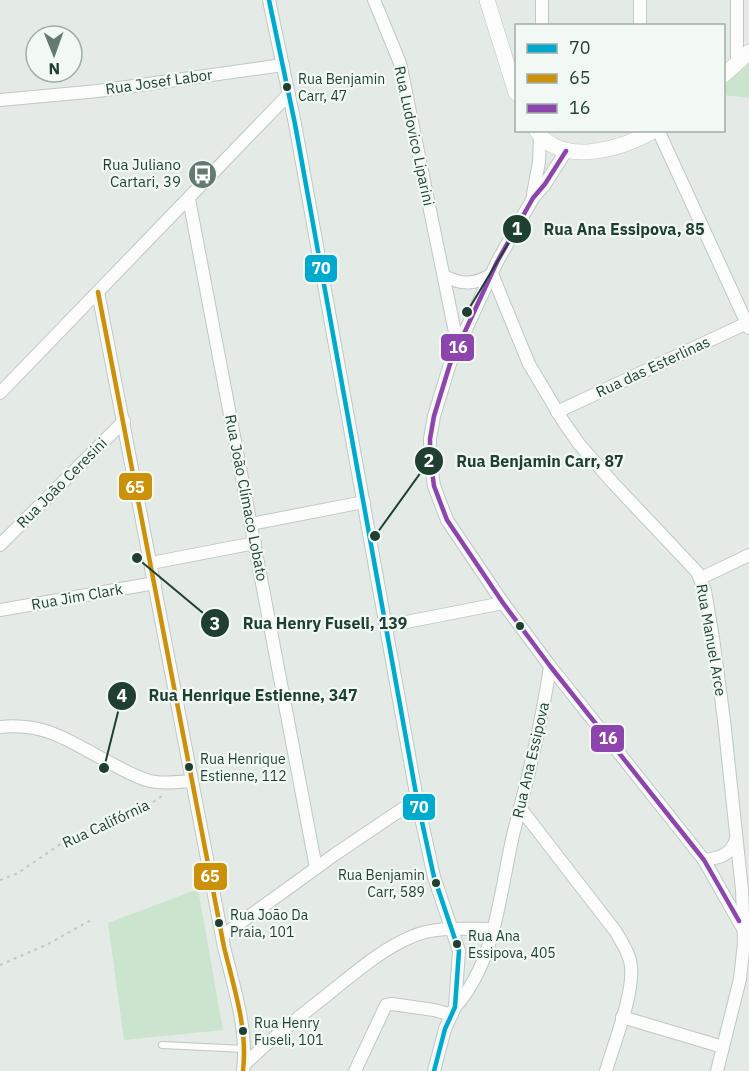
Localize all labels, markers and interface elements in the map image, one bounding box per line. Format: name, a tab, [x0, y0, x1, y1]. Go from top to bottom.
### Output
north arrow	[24, 24, 84, 84]
legend	[515, 24, 725, 132]
text: 70	[569, 36, 591, 59]
text: N	[48, 59, 60, 79]
street label: Rua Ludovico Liparini	[390, 64, 439, 208]
street label: Rua Josef Labor	[104, 65, 214, 98]
text: 65	[569, 66, 591, 89]
place label: Rua Benjamin Carr, 47	[298, 70, 385, 105]
marker: Rua Benjamin Carr, 47	[281, 81, 293, 93]
text: 16	[569, 96, 591, 119]
place label: Rua Juliano Cartari, 39	[102, 155, 181, 191]
bus stop icon: Rua Juliano Cartari, 39	[186, 158, 218, 190]
callout: Rua Ana Essipova, 85	[502, 212, 717, 246]
text: 1	[512, 217, 523, 240]
text: Rua Ana Essipova, 85	[543, 219, 705, 239]
line badge: 70	[304, 254, 338, 283]
text: 70	[311, 258, 331, 278]
street label: Rua das Esterlinas	[593, 332, 713, 401]
line badge: 16	[440, 333, 475, 362]
text: 16	[448, 337, 468, 357]
street label: Rua João Clímaco Lobato	[221, 413, 272, 583]
street label: Rua João Ceresini	[12, 433, 111, 532]
callout: Rua Benjamin Carr, 87	[414, 444, 635, 478]
text: 2	[424, 449, 434, 472]
text: Rua Benjamin Carr, 87	[456, 451, 624, 471]
line badge: 65	[118, 472, 153, 501]
text: 65	[125, 477, 145, 497]
street label: Rua Jim Clark	[30, 579, 124, 614]
street label: Rua Manuel Arce	[692, 582, 731, 697]
callout: Rua Henry Fuseli, 139	[200, 606, 419, 640]
text: 3	[210, 612, 220, 635]
text: Rua Henry Fuseli, 139	[243, 613, 407, 633]
unlabelled marker	[514, 620, 526, 632]
callout: Rua Henrique Estienne, 347	[107, 679, 370, 713]
text: 4	[117, 684, 128, 707]
text: Rua Henrique Estienne, 347	[148, 685, 358, 705]
street label: Rua Ana Essipova	[508, 700, 553, 820]
line badge: 16	[590, 724, 625, 753]
text: 16	[598, 728, 618, 748]
place label: Rua Henrique Estienne, 112	[200, 750, 287, 785]
marker: Rua Henrique Estienne, 112	[183, 761, 195, 773]
line badge: 70	[402, 793, 436, 821]
street label: Rua Califórnia	[59, 795, 152, 852]
text: 70	[409, 797, 429, 817]
line badge: 65	[193, 862, 228, 891]
text: 65	[200, 866, 220, 886]
place label: Rua Benjamin Carr, 589	[338, 866, 425, 901]
marker: Rua Benjamin Carr, 589	[430, 877, 442, 889]
place label: Rua João Da Praia, 101	[230, 906, 309, 941]
marker: Rua João Da Praia, 101	[213, 917, 225, 929]
place label: Rua Ana Essipova, 405	[468, 927, 556, 962]
marker: Rua Ana Essipova, 405	[451, 938, 463, 950]
place label: Rua Henry Fuseli, 101	[254, 1014, 324, 1049]
marker: Rua Henry Fuseli, 101	[237, 1025, 249, 1037]

